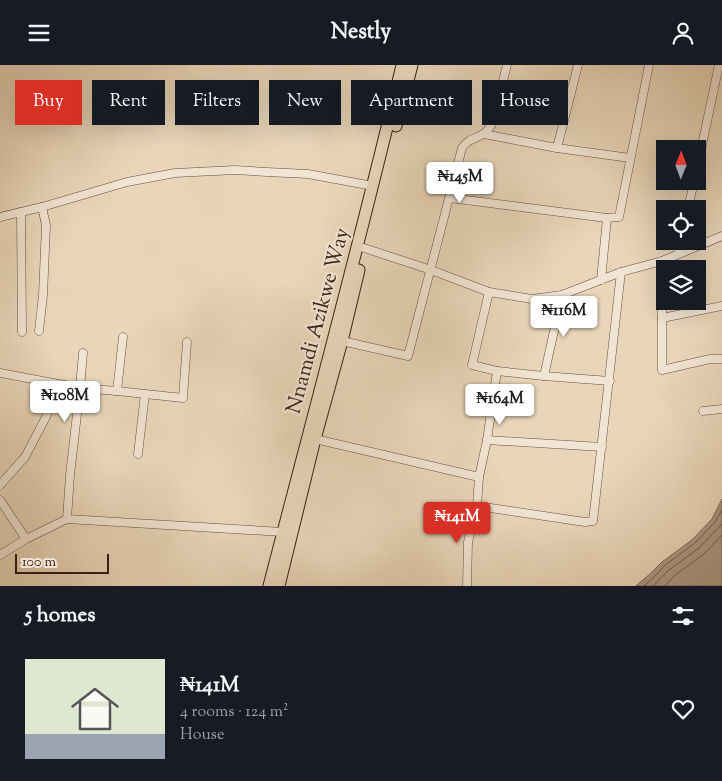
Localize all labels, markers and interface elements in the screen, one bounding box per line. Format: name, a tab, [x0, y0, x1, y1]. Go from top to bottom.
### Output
text: Nestly	[331, 17, 391, 49]
icon: menu	[25, 19, 53, 47]
icon: person	[669, 19, 697, 47]
chip: Buy	[15, 80, 82, 125]
chip: Rent	[92, 80, 165, 125]
chip: Filters	[175, 80, 259, 125]
chip: New	[269, 80, 341, 125]
chip: Apartment	[351, 80, 472, 125]
chip: House	[482, 80, 568, 125]
north arrow	[656, 140, 706, 190]
map controls	[656, 140, 706, 310]
pin: ₦145M	[425, 161, 495, 204]
text: ₦145M	[437, 166, 483, 189]
button: locate	[656, 200, 706, 250]
street label: Nnamdi Azikwe Way	[280, 224, 358, 417]
button: layers	[656, 260, 706, 310]
pin: ₦116M	[529, 295, 599, 338]
text: ₦116M	[541, 300, 587, 323]
pin: ₦108M	[30, 381, 100, 423]
pin: ₦164M	[465, 383, 535, 426]
text: ₦108M	[41, 385, 89, 408]
text: ₦164M	[476, 388, 524, 411]
pin: ₦141M	[422, 501, 492, 544]
text: ₦141M	[434, 506, 480, 529]
scale bar	[15, 551, 109, 574]
text: 100 m	[22, 553, 56, 573]
text: 5 homes	[25, 601, 95, 631]
icon: filters	[669, 602, 697, 630]
text: ₦141M	[180, 671, 239, 701]
icon: home	[65, 679, 125, 739]
icon: heart	[669, 695, 697, 723]
text: 4 rooms · 124 m²	[180, 701, 288, 724]
text: House	[180, 724, 224, 747]

